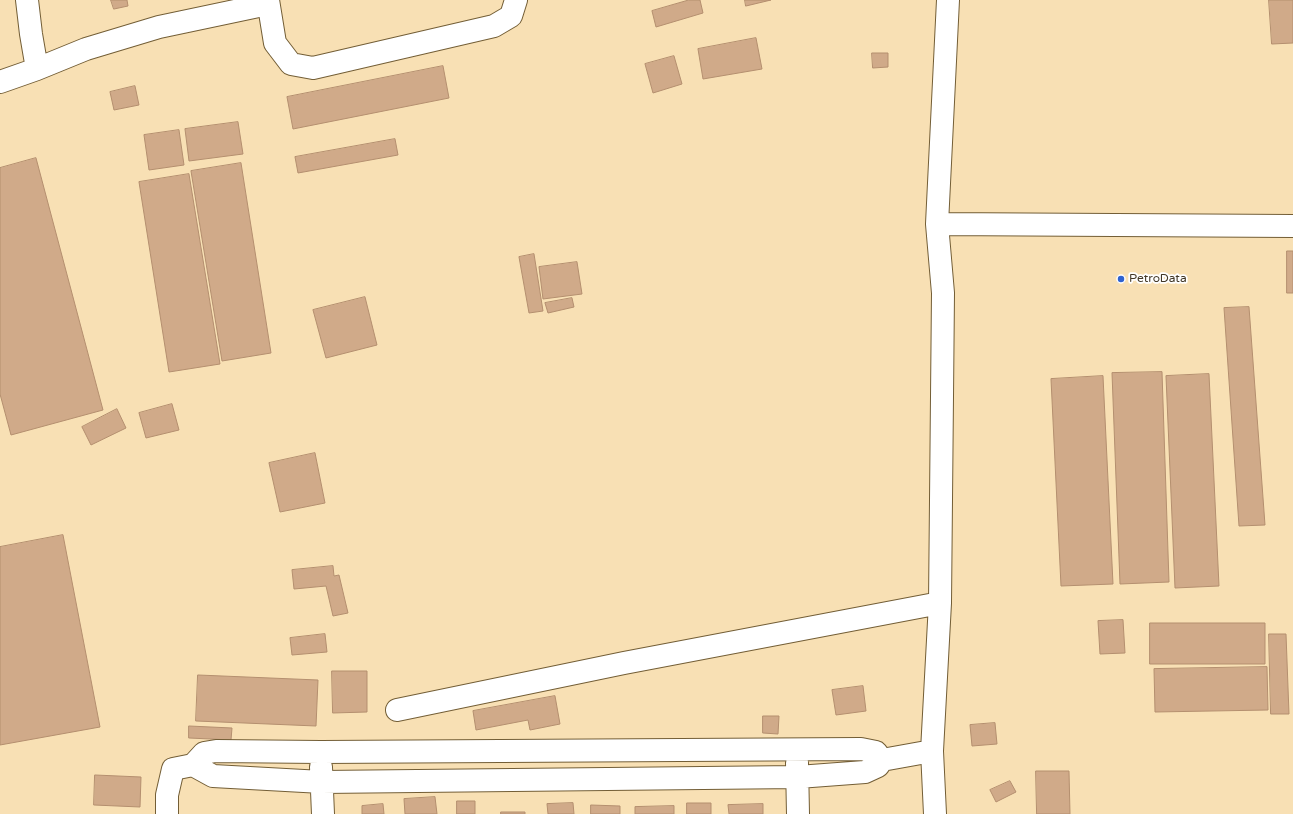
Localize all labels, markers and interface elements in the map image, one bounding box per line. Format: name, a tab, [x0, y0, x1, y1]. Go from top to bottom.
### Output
place label: PetroData	[1129, 272, 1187, 286]
marker: PetroData	[1116, 274, 1126, 284]

